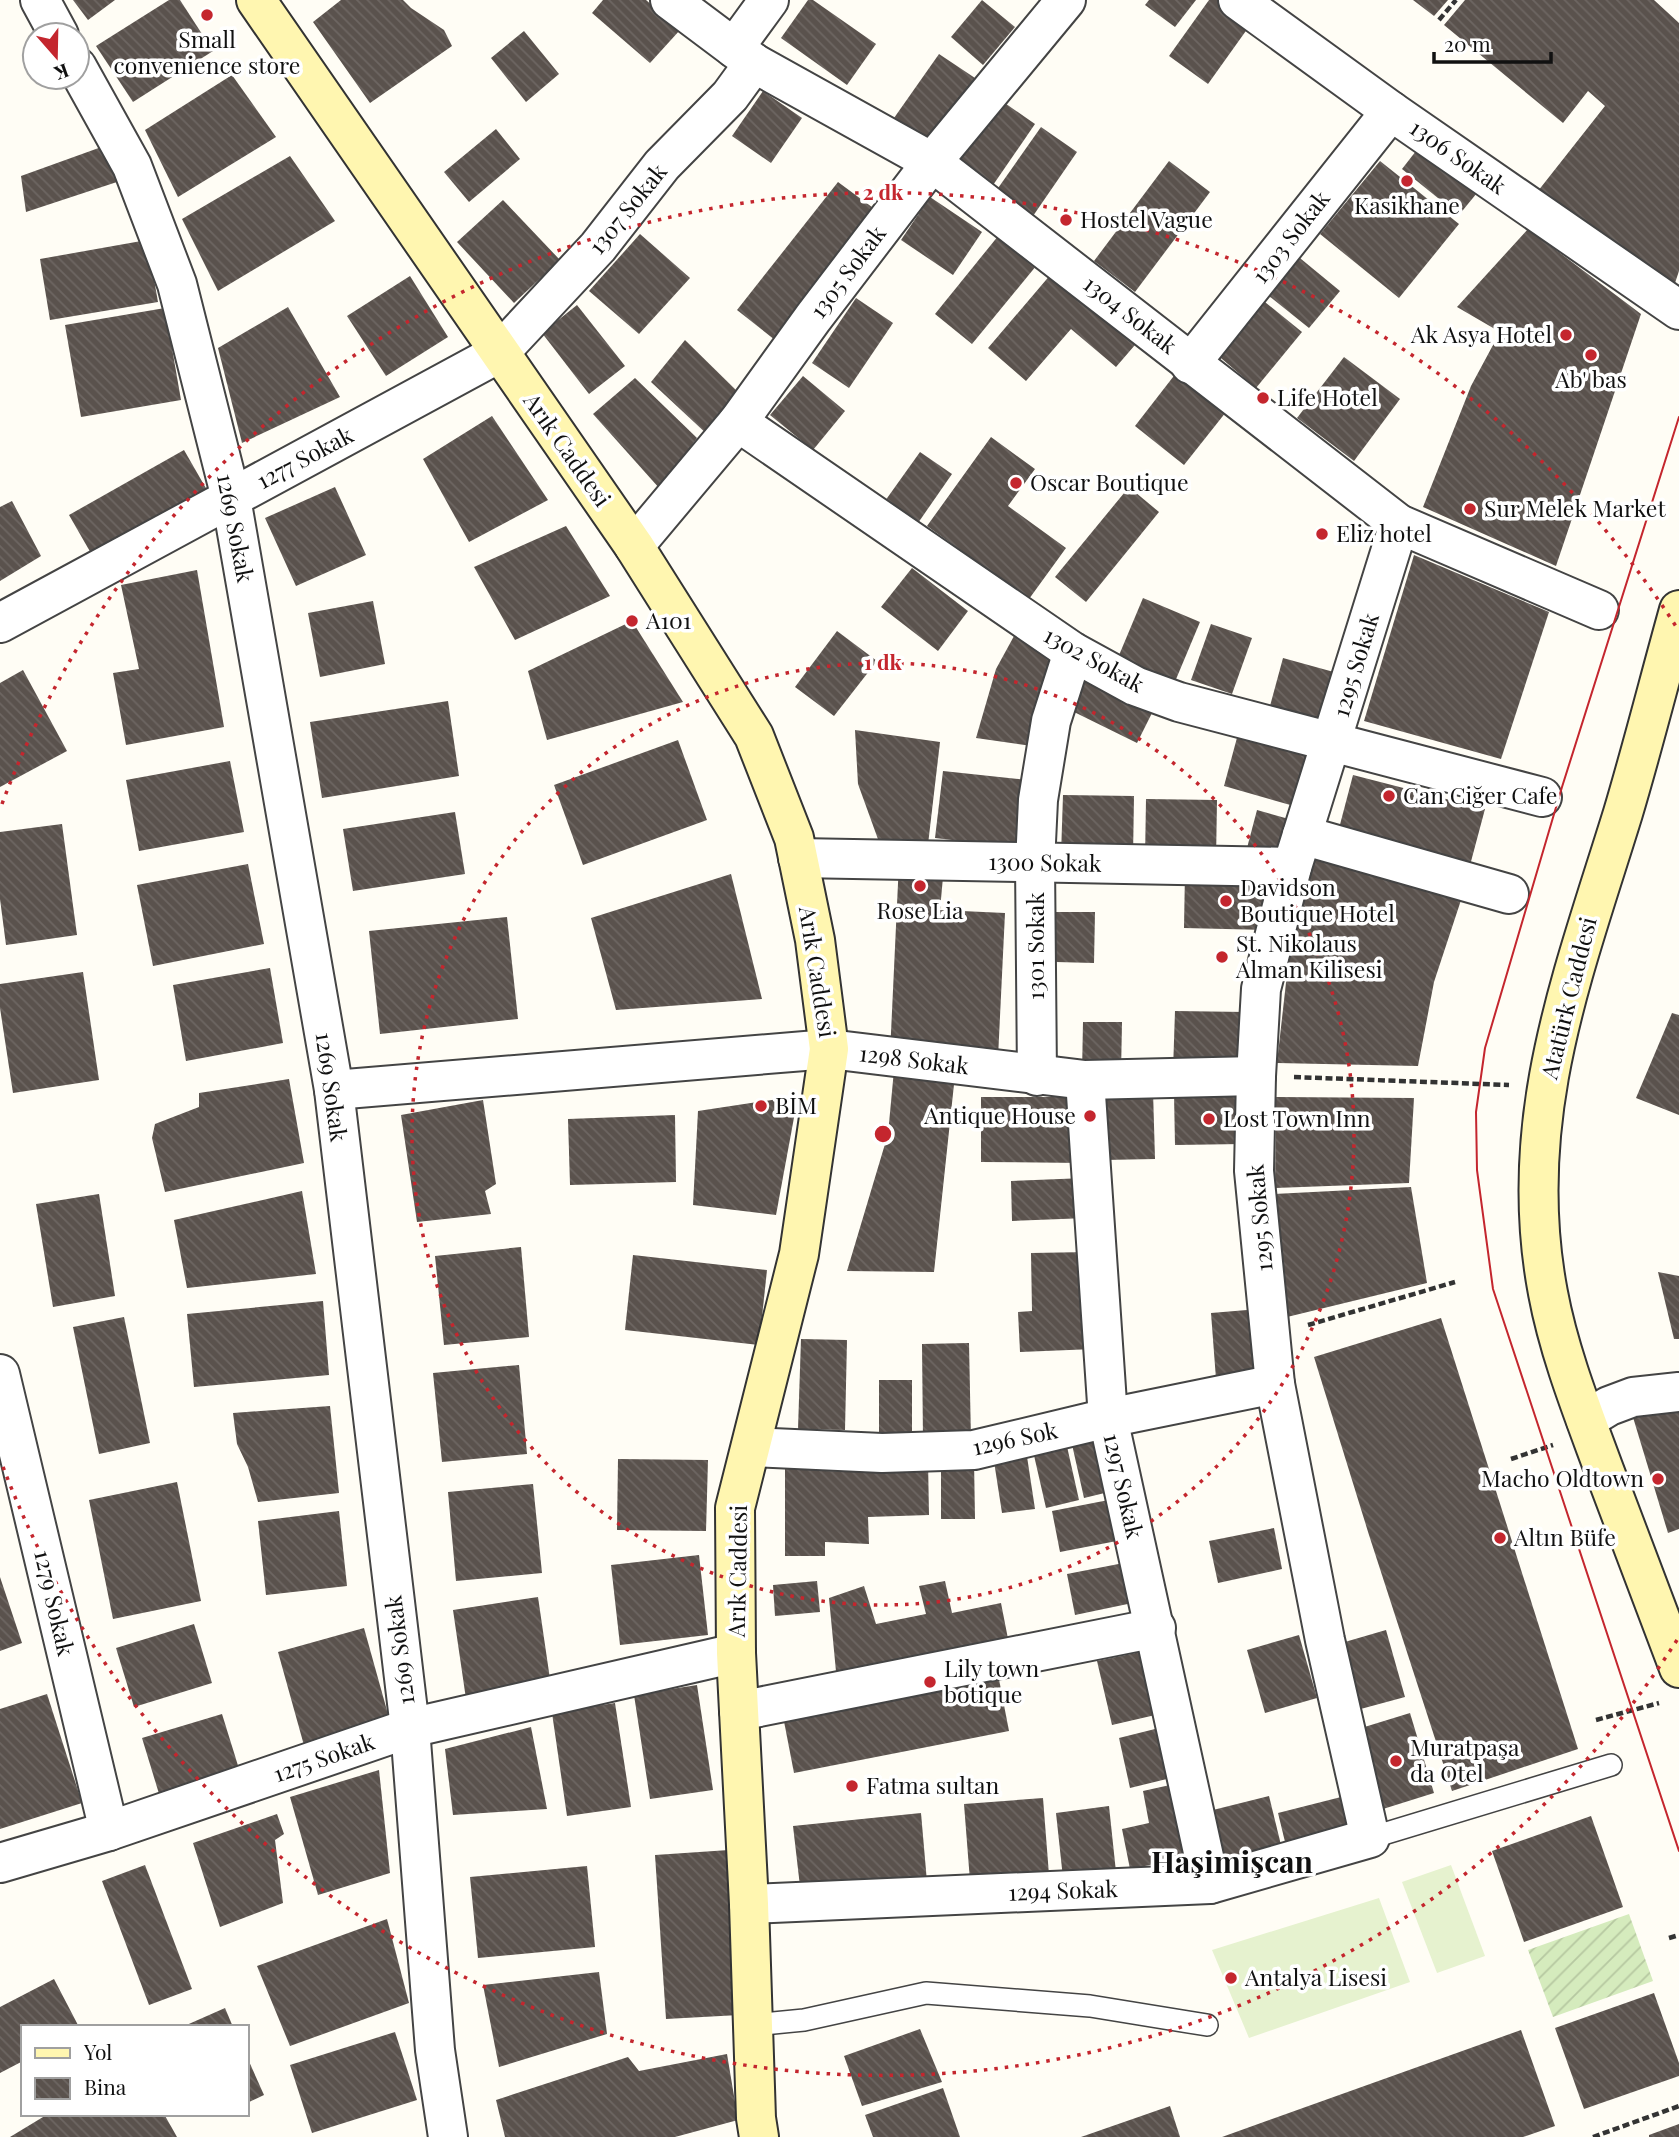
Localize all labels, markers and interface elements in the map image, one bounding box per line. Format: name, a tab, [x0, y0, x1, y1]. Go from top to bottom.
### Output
marker: Small convenience store	[199, 7, 215, 23]
north arrow	[21, 21, 91, 91]
scale bar	[1434, 21, 1551, 65]
place label: Small convenience store	[114, 23, 300, 80]
text: 20 m	[1444, 29, 1491, 57]
text: K	[51, 58, 73, 88]
street label: 1306 Sokak	[1404, 111, 1514, 201]
street label: 1307 Sokak	[581, 156, 673, 260]
marker: Kasikhane	[1399, 173, 1415, 189]
text: 2 dk	[863, 177, 904, 205]
street label: 1303 Sokak	[1244, 183, 1336, 289]
place label: Kasikhane	[1354, 189, 1460, 220]
place label: Hostel Vague	[1080, 203, 1213, 234]
marker: Hostel Vague	[1058, 212, 1074, 228]
street label: 1305 Sokak	[802, 218, 892, 324]
street label: 1304 Sokak	[1078, 268, 1184, 360]
place label: Ak Asya Hotel	[1410, 318, 1552, 349]
marker: Ak Asya Hotel	[1558, 327, 1574, 343]
marker: Ab' bas	[1583, 347, 1599, 363]
place label: Ab' bas	[1554, 363, 1627, 394]
place label: Life Hotel	[1277, 381, 1378, 412]
street label: Arık Caddesi	[517, 385, 619, 512]
marker: Life Hotel	[1255, 390, 1271, 406]
street label: 1277 Sokak	[251, 418, 358, 495]
place label: Oscar Boutique	[1030, 466, 1189, 497]
street label: 1269 Sokak	[211, 471, 262, 585]
marker: Oscar Boutique	[1008, 475, 1024, 491]
place label: Sur Melek Market	[1484, 492, 1666, 523]
marker: Sur Melek Market	[1462, 501, 1478, 517]
place label: Eliz hotel	[1336, 517, 1432, 548]
marker: Eliz hotel	[1314, 526, 1330, 542]
place label: А101	[645, 604, 692, 635]
street label: 1295 Sokak	[1324, 608, 1385, 721]
marker: А101	[624, 613, 640, 629]
street label: 1302 Sokak	[1039, 618, 1151, 699]
text: 1 dk	[864, 647, 903, 675]
place label: Can Ciğer Cafe	[1403, 779, 1558, 810]
marker: Can Ciğer Cafe	[1381, 788, 1397, 804]
street label: 1300 Sokak	[988, 845, 1102, 878]
place label: Davidson Boutique Hotel	[1240, 871, 1395, 928]
marker: Rose Lia	[912, 878, 928, 894]
street label: 1301 Sokak	[1019, 892, 1050, 1000]
marker: Davidson Boutique Hotel	[1218, 893, 1234, 909]
place label: Rose Lia	[877, 894, 964, 925]
street label: Arık Caddesi	[793, 903, 844, 1040]
street label: Atatürk Caddesi	[1532, 913, 1603, 1083]
place label: St. Nikolaus Alman Kilisesi	[1235, 927, 1383, 984]
marker: St. Nikolaus Alman Kilisesi	[1214, 949, 1230, 965]
street label: 1269 Sokak	[309, 1030, 356, 1144]
street label: 1298 Sokak	[858, 1036, 971, 1081]
place label: BİM	[775, 1089, 817, 1120]
marker: BİM	[753, 1098, 769, 1114]
place label: Antique House	[923, 1099, 1076, 1130]
place label: Lost Town Inn	[1223, 1102, 1371, 1133]
marker: Antique House	[1082, 1108, 1098, 1124]
marker: Lost Town Inn	[1201, 1111, 1217, 1127]
centre of rings	[871, 1122, 895, 1146]
street label: 1295 Sokak	[1238, 1163, 1279, 1273]
street label: 1296 Sok	[969, 1413, 1060, 1462]
street label: 1297 Sokak	[1097, 1430, 1152, 1542]
place label: Macho Oldtown	[1481, 1462, 1644, 1493]
marker: Macho Oldtown	[1650, 1471, 1666, 1487]
street label: Arık Caddesi	[720, 1504, 753, 1638]
place label: Altın Büfe	[1513, 1521, 1616, 1552]
marker: Altın Büfe	[1492, 1530, 1508, 1546]
street label: 1279 Sokak	[28, 1547, 83, 1659]
street label: 1269 Sokak	[376, 1593, 421, 1707]
place label: Lily town botique	[944, 1652, 1040, 1709]
marker: Lily town botique	[922, 1674, 938, 1690]
street label: 1275 Sokak	[269, 1725, 379, 1788]
place label: Muratpaşa da Otel	[1410, 1731, 1520, 1788]
marker: Muratpaşa da Otel	[1388, 1753, 1404, 1769]
place label: Fatma sultan	[866, 1769, 1000, 1800]
marker: Fatma sultan	[844, 1778, 860, 1794]
district label: Haşimişcan	[1151, 1841, 1314, 1881]
street label: 1294 Sokak	[1008, 1872, 1119, 1907]
place label: Antalya Lisesi	[1244, 1961, 1387, 1992]
marker: Antalya Lisesi	[1223, 1970, 1239, 1986]
legend	[21, 2025, 248, 2116]
text: Yol	[83, 2037, 112, 2065]
text: Bina	[84, 2072, 127, 2100]

